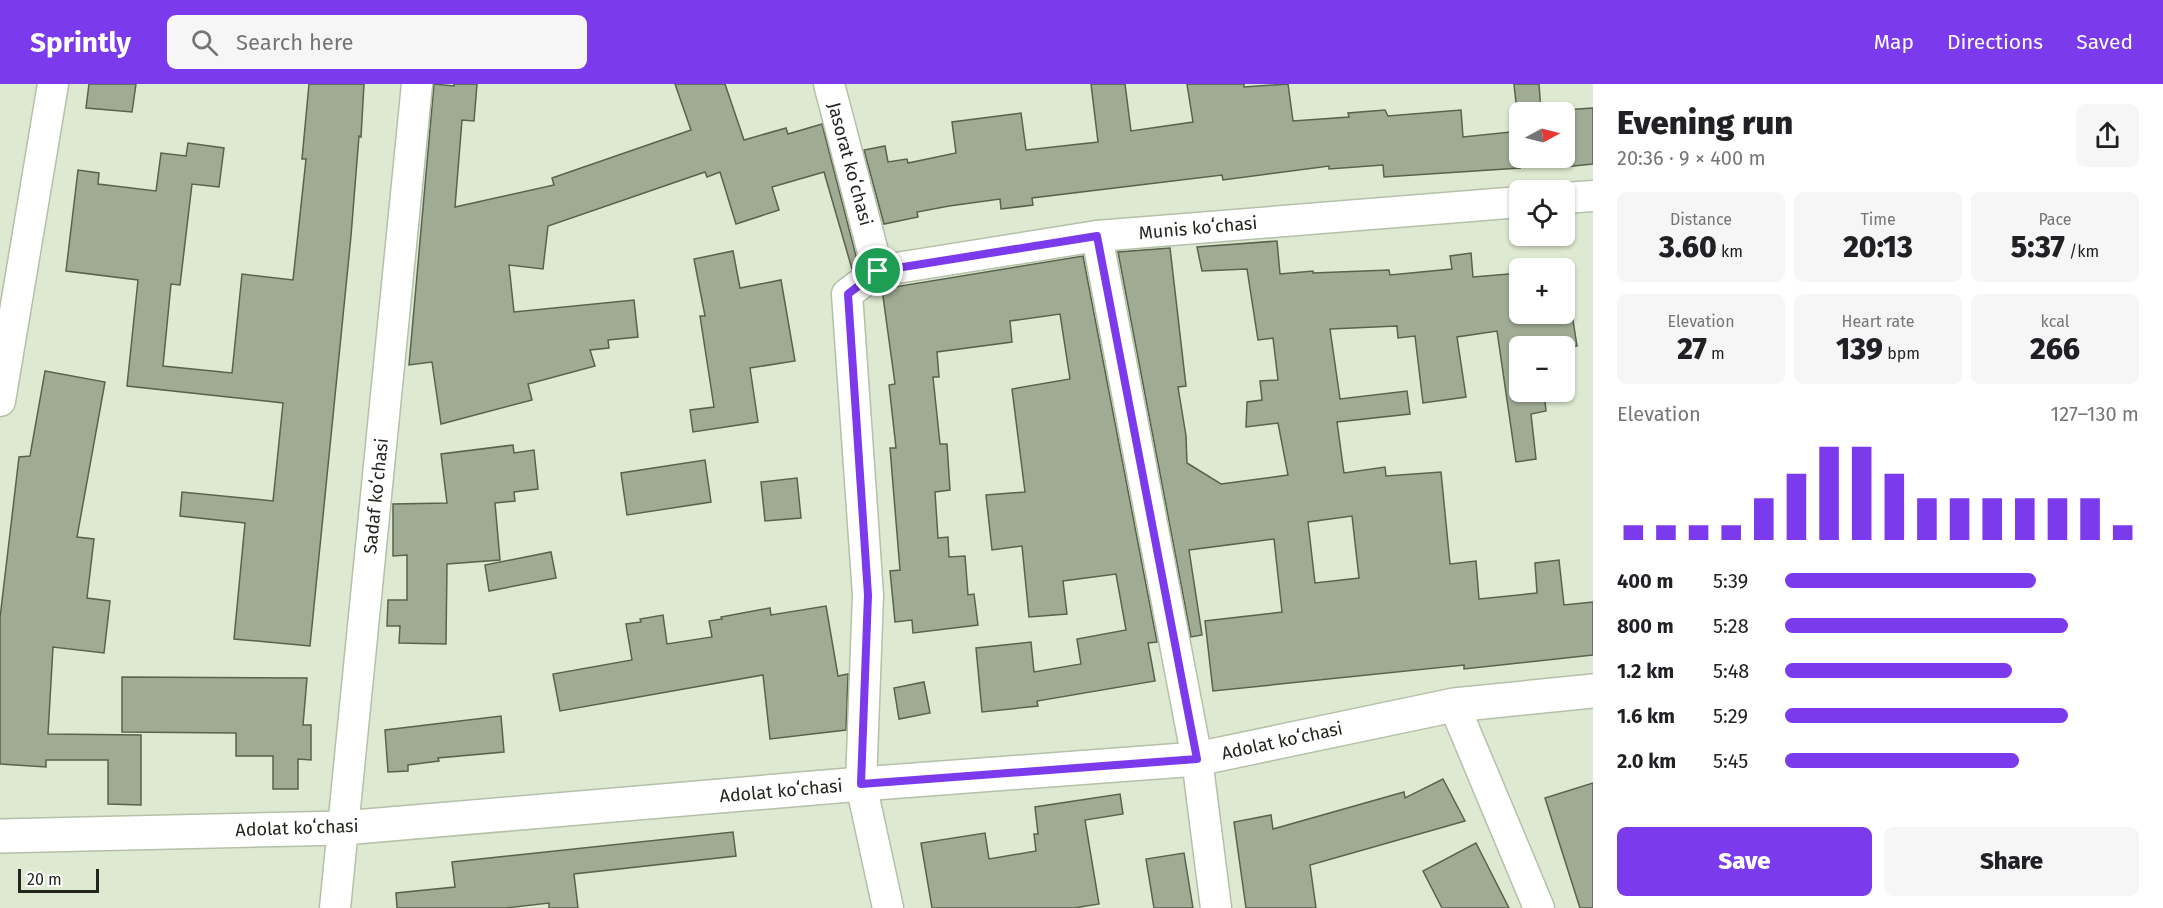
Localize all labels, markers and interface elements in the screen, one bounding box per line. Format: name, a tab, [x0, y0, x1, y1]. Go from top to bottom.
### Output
search box	[167, 15, 587, 69]
text: Sprintly	[30, 26, 131, 59]
icon: search	[188, 26, 221, 59]
text: Search here	[236, 29, 354, 56]
text: Map	[1874, 29, 1914, 55]
text: Directions	[1947, 29, 2043, 55]
text: Saved	[2076, 29, 2133, 55]
street label: Jasorat koʻchasi	[823, 100, 877, 228]
north arrow	[1509, 102, 1575, 168]
map controls	[1509, 102, 1575, 402]
text: Evening run	[1617, 103, 1793, 143]
button: share	[2076, 104, 2139, 167]
text: 20:36 · 9 × 400 m	[1617, 146, 1766, 170]
button: locate	[1509, 180, 1575, 246]
text: Distance	[1670, 210, 1732, 229]
text: Time	[1860, 210, 1896, 229]
text: Pace	[2038, 210, 2072, 229]
street label: Munis koʻchasi	[1138, 212, 1258, 244]
text: 3.60	[1659, 229, 1717, 265]
text: 20:13	[1843, 229, 1913, 265]
text: 5:37	[2011, 229, 2065, 265]
text: km	[1717, 242, 1743, 261]
text: /km	[2065, 242, 2099, 261]
pin	[852, 245, 903, 296]
icon: arrive	[861, 254, 894, 287]
button: +	[1509, 258, 1575, 324]
text: Elevation	[1667, 312, 1735, 331]
text: Heart rate	[1842, 312, 1914, 331]
text: kcal	[2041, 312, 2069, 331]
text: 27	[1677, 331, 1707, 367]
text: 139	[1836, 331, 1883, 367]
text: 266	[2030, 331, 2080, 367]
button: −	[1509, 336, 1575, 402]
text: m	[1707, 344, 1725, 363]
text: bpm	[1883, 344, 1920, 363]
text: Elevation	[1617, 402, 1701, 426]
text: 127–130 m	[2051, 402, 2139, 426]
street label: Sadaf koʻchasi	[359, 437, 393, 555]
text: 400 m	[1617, 569, 1673, 593]
text: 5:39	[1713, 569, 1748, 593]
text: 800 m	[1617, 614, 1674, 638]
text: 5:28	[1713, 614, 1749, 638]
text: 1.2 km	[1617, 659, 1674, 683]
text: 5:48	[1713, 659, 1749, 683]
text: 1.6 km	[1617, 704, 1675, 728]
text: 5:29	[1713, 704, 1748, 728]
street label: Adolat koʻchasi	[1219, 717, 1345, 765]
text: 2.0 km	[1617, 749, 1676, 773]
text: 5:45	[1713, 749, 1748, 773]
street label: Adolat koʻchasi	[719, 775, 843, 807]
street label: Adolat koʻchasi	[235, 815, 359, 841]
button: Save	[1617, 827, 1872, 896]
button: Share	[1884, 827, 2139, 896]
scale bar	[18, 866, 99, 894]
text: 20 m	[27, 870, 62, 889]

